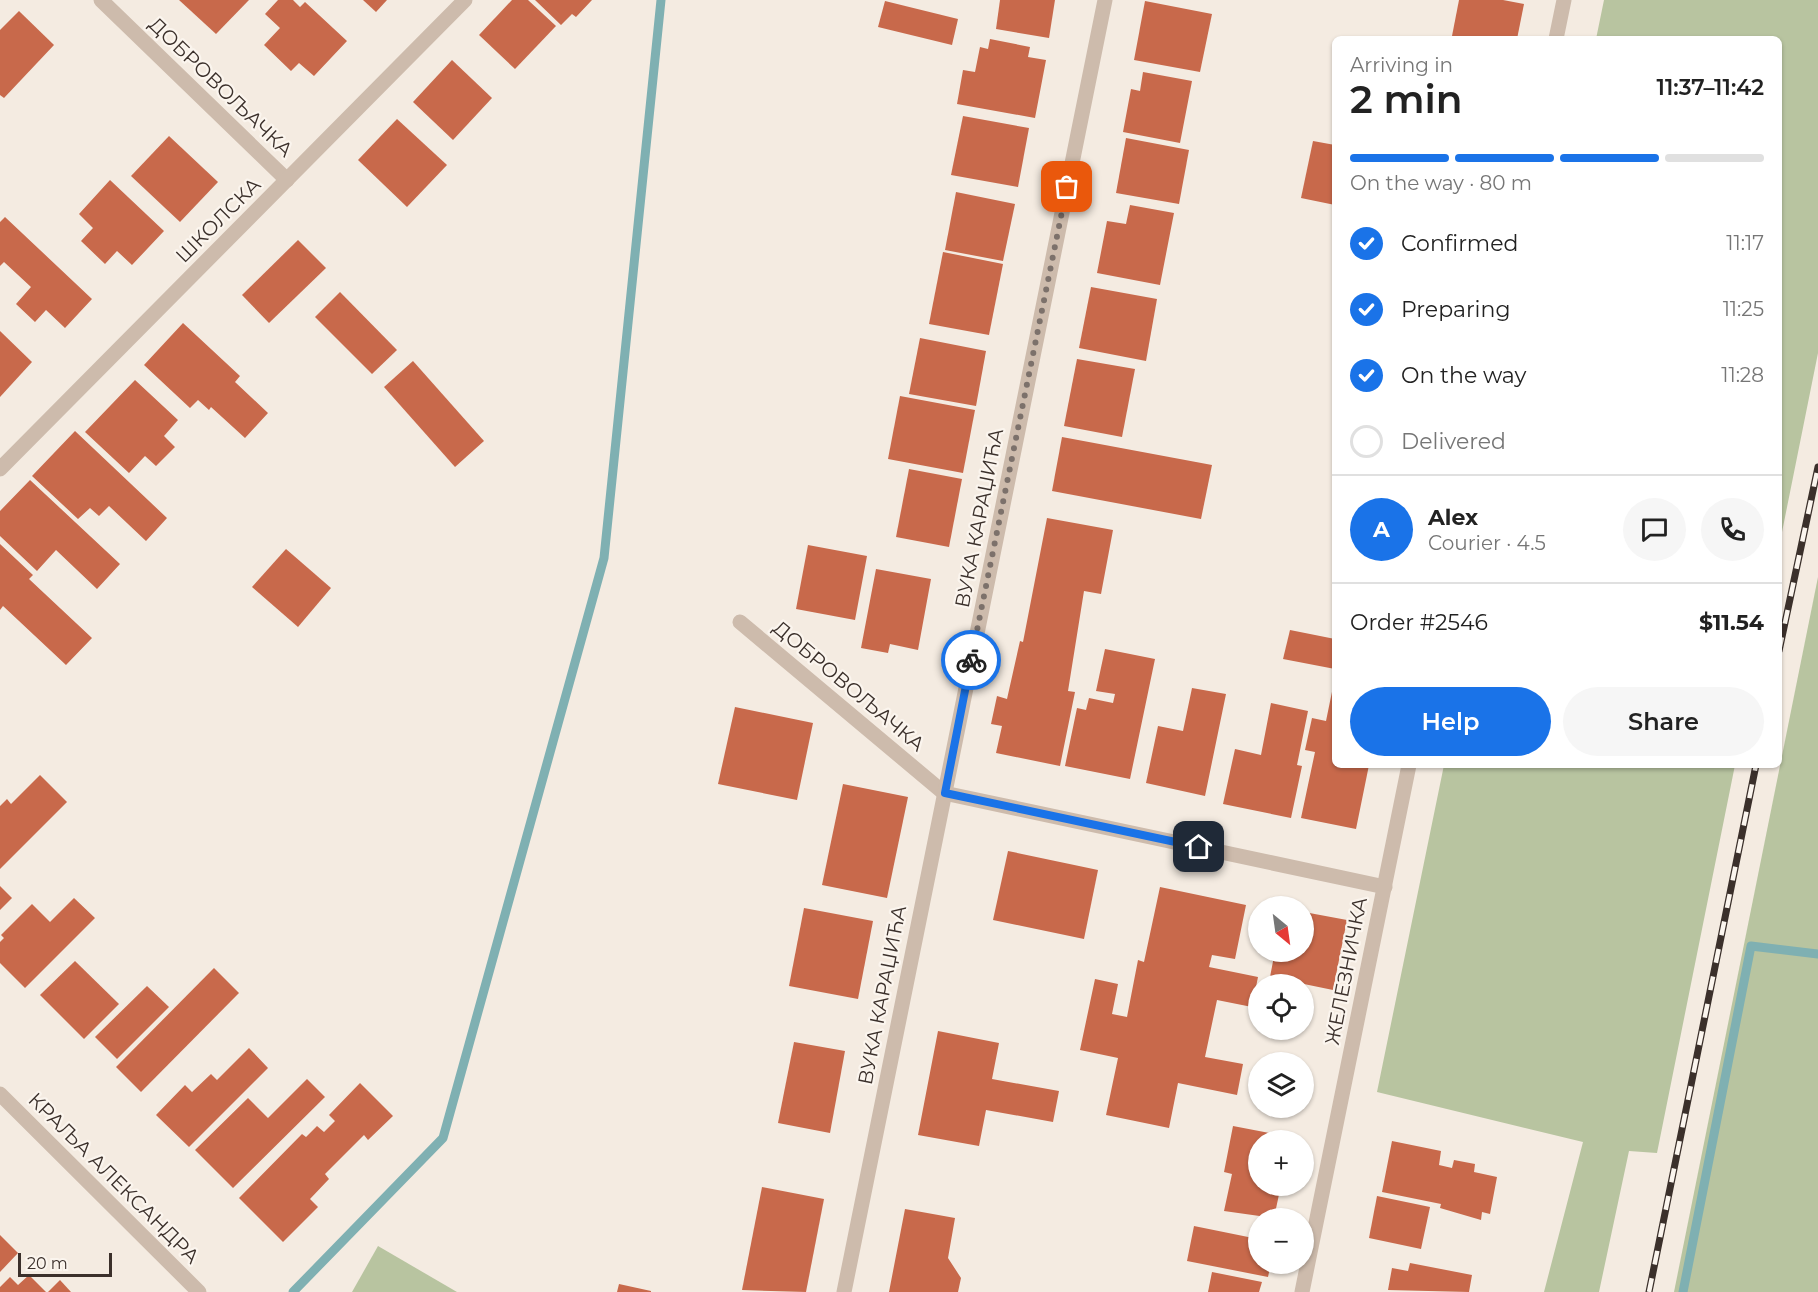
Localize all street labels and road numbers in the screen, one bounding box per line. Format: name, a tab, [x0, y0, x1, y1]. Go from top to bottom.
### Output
street label: ДОБРОВОЉАЧКА	[144, 12, 298, 162]
street label: ШКОЛСКА	[171, 172, 266, 267]
street label: ВУКА КАРАЏИЋА	[950, 426, 1008, 610]
street label: ДОБРОВОЉАЧКА	[768, 616, 930, 757]
street label: ЖЕЛЕЗНИЧКА	[1320, 895, 1372, 1047]
street label: ВУКА КАРАЏИЋА	[853, 903, 911, 1087]
street label: КРАЉА АЛЕКСАНДРА	[24, 1088, 205, 1269]

